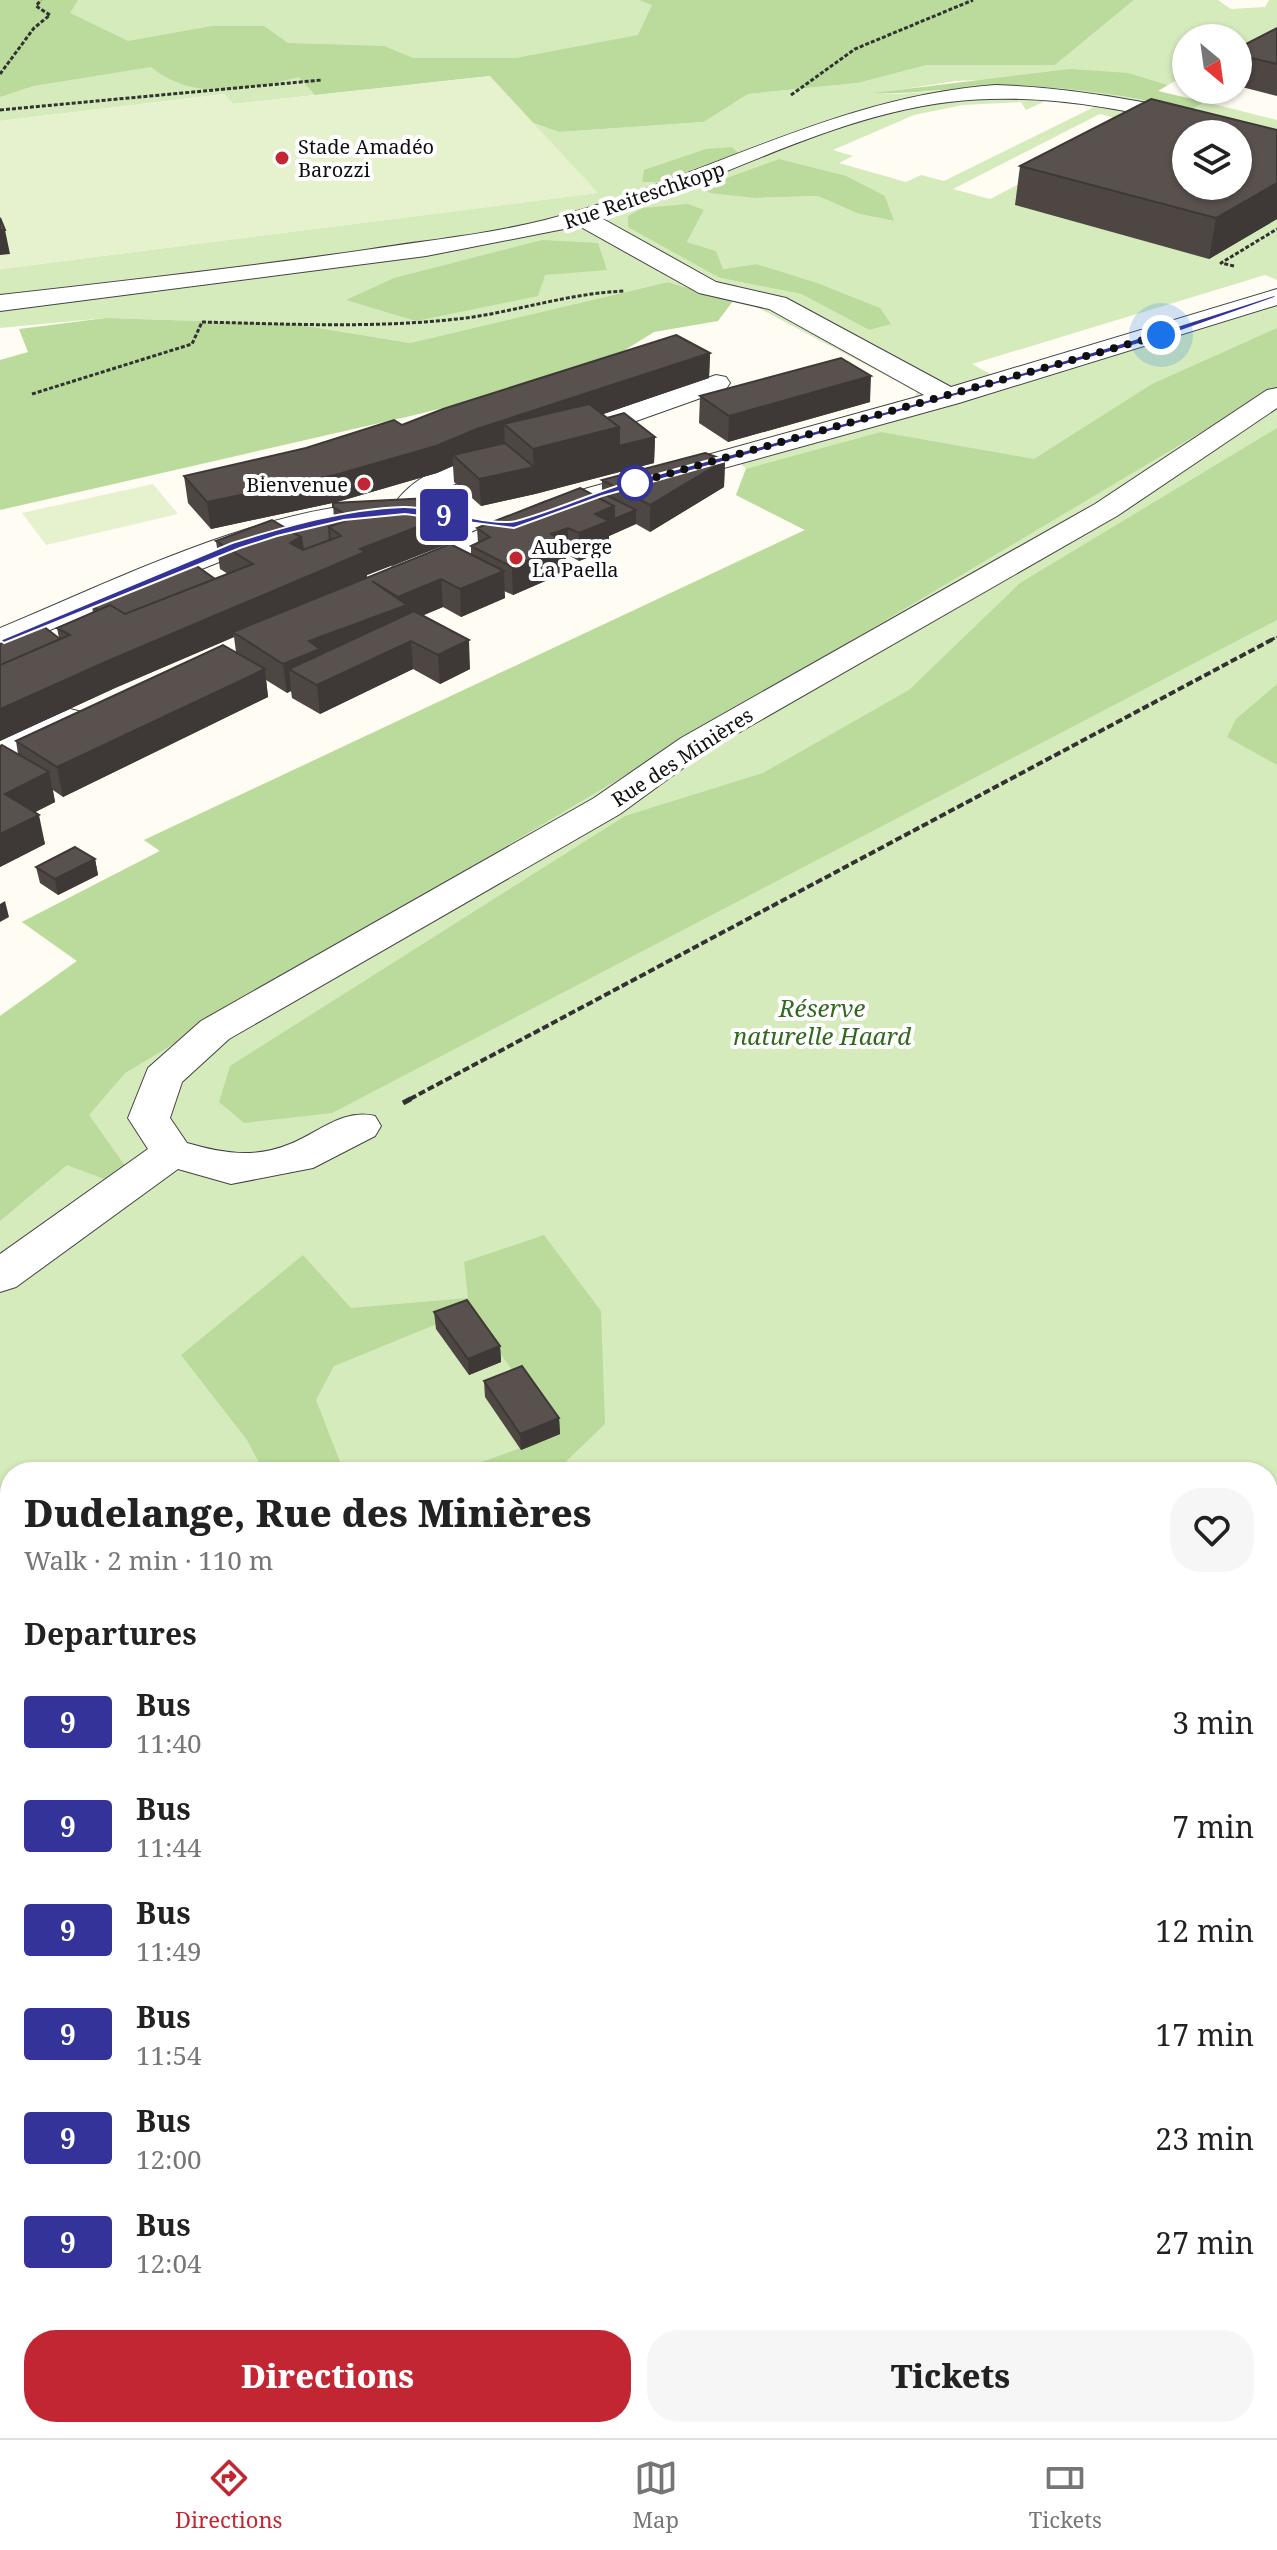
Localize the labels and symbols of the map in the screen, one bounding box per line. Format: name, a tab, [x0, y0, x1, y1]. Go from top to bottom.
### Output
north arrow	[1172, 24, 1252, 104]
place label: Stade Amadéo Barozzi	[298, 133, 434, 183]
marker: Stade Amadéo Barozzi	[273, 149, 291, 167]
street label: Rue Reiteschkopp	[560, 155, 728, 235]
your location	[1141, 315, 1181, 355]
unlabelled marker	[618, 466, 652, 500]
place label: Bienvenue	[246, 471, 348, 498]
marker: Bienvenue	[355, 475, 373, 493]
line badge: 9	[418, 489, 470, 541]
place label: Auberge La Paella	[532, 533, 619, 583]
marker: Auberge La Paella	[507, 549, 525, 567]
street label: Rue des Minières	[606, 701, 758, 813]
park label: Réserve naturelle Haard	[733, 991, 911, 1052]

